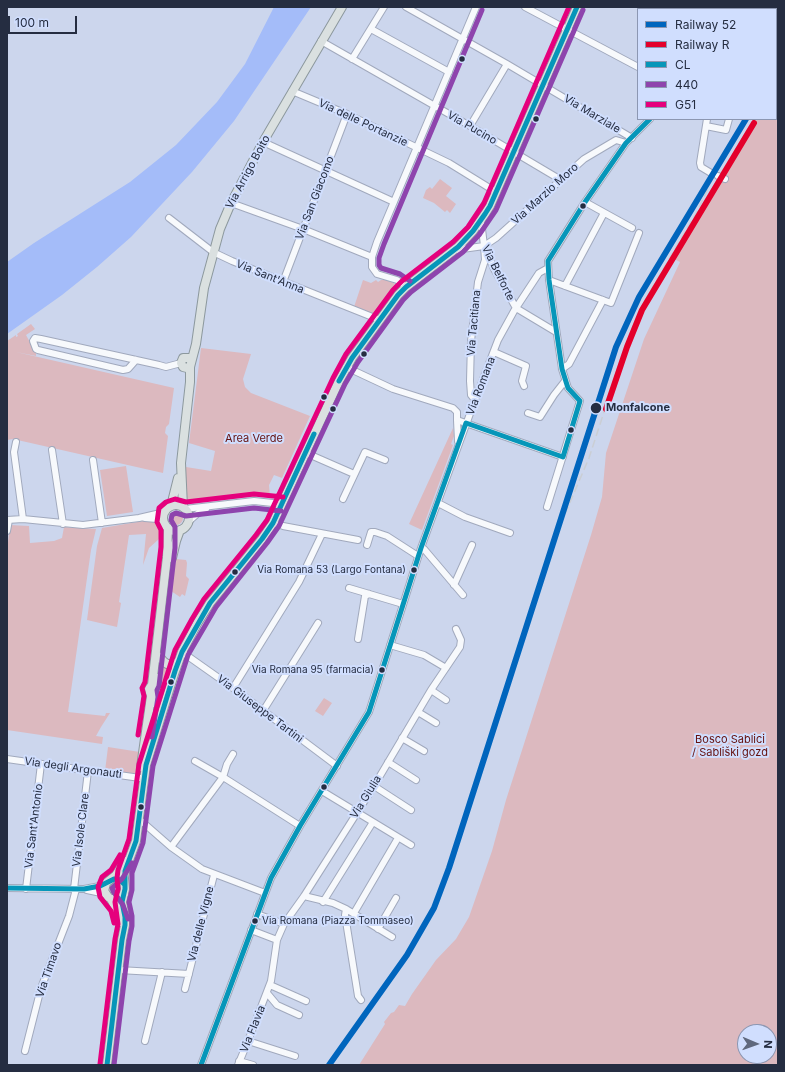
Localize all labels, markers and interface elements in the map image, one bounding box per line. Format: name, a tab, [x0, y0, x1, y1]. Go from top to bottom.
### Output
scale bar	[10, 8, 79, 34]
legend	[637, 8, 777, 120]
text: 100 m	[15, 15, 49, 30]
text: Railway 52	[675, 17, 736, 32]
text: Railway R	[675, 37, 729, 52]
unlabelled marker	[457, 54, 467, 64]
text: CL	[675, 57, 691, 72]
text: 440	[675, 77, 698, 92]
street label: Via Marziale	[561, 92, 623, 136]
street label: Via delle Portanzie	[316, 97, 410, 149]
text: G51	[675, 97, 696, 112]
street label: Via Pucino	[445, 109, 499, 147]
unlabelled marker	[531, 114, 541, 124]
street label: Via Arrigo Boito	[223, 133, 273, 211]
street label: Via San Giacomo	[293, 154, 337, 242]
street label: Via Marzio Moro	[509, 161, 581, 227]
unlabelled marker	[578, 201, 588, 211]
street label: Via Belforte	[479, 243, 517, 303]
street label: Via Sant'Anna	[234, 257, 306, 297]
street label: Via Tacitiana	[465, 290, 483, 356]
unlabelled marker	[359, 349, 369, 359]
street label: Via Romana	[464, 355, 498, 417]
unlabelled marker	[319, 392, 329, 402]
marker: Monfalcone	[589, 401, 603, 415]
place label: Monfalcone	[606, 401, 670, 415]
unlabelled marker	[328, 404, 338, 414]
unlabelled marker	[566, 425, 576, 435]
park label: Area Verde	[225, 432, 283, 446]
place label: Via Romana 53 (Largo Fontana)	[257, 564, 406, 576]
marker: Via Romana 53 (Largo Fontana)	[409, 565, 419, 575]
unlabelled marker	[230, 567, 240, 577]
place label: Via Romana 95 (farmacia)	[252, 664, 374, 676]
marker: Via Romana 95 (farmacia)	[377, 665, 387, 675]
street label: Via Giuseppe Tartini	[214, 672, 306, 746]
unlabelled marker	[166, 677, 176, 687]
park label: Bosco Sablici / Sabliški gozd	[692, 733, 768, 759]
street label: Via degli Argonauti	[23, 755, 123, 781]
street label: Via Giulia	[348, 773, 384, 821]
unlabelled marker	[319, 782, 329, 792]
street label: Via Sant'Antonio	[22, 783, 46, 869]
street label: Via Isole Clare	[70, 792, 92, 868]
unlabelled marker	[136, 802, 146, 812]
street label: Via delle Vigne	[185, 885, 217, 963]
place label: Via Romana (Piazza Tommaseo)	[262, 915, 414, 927]
marker: Via Romana (Piazza Tommaseo)	[250, 916, 260, 926]
street label: Via Timavo	[33, 941, 65, 999]
street label: Via Flavia	[238, 1003, 268, 1055]
north arrow	[737, 1024, 777, 1064]
text: N	[761, 1040, 775, 1049]

